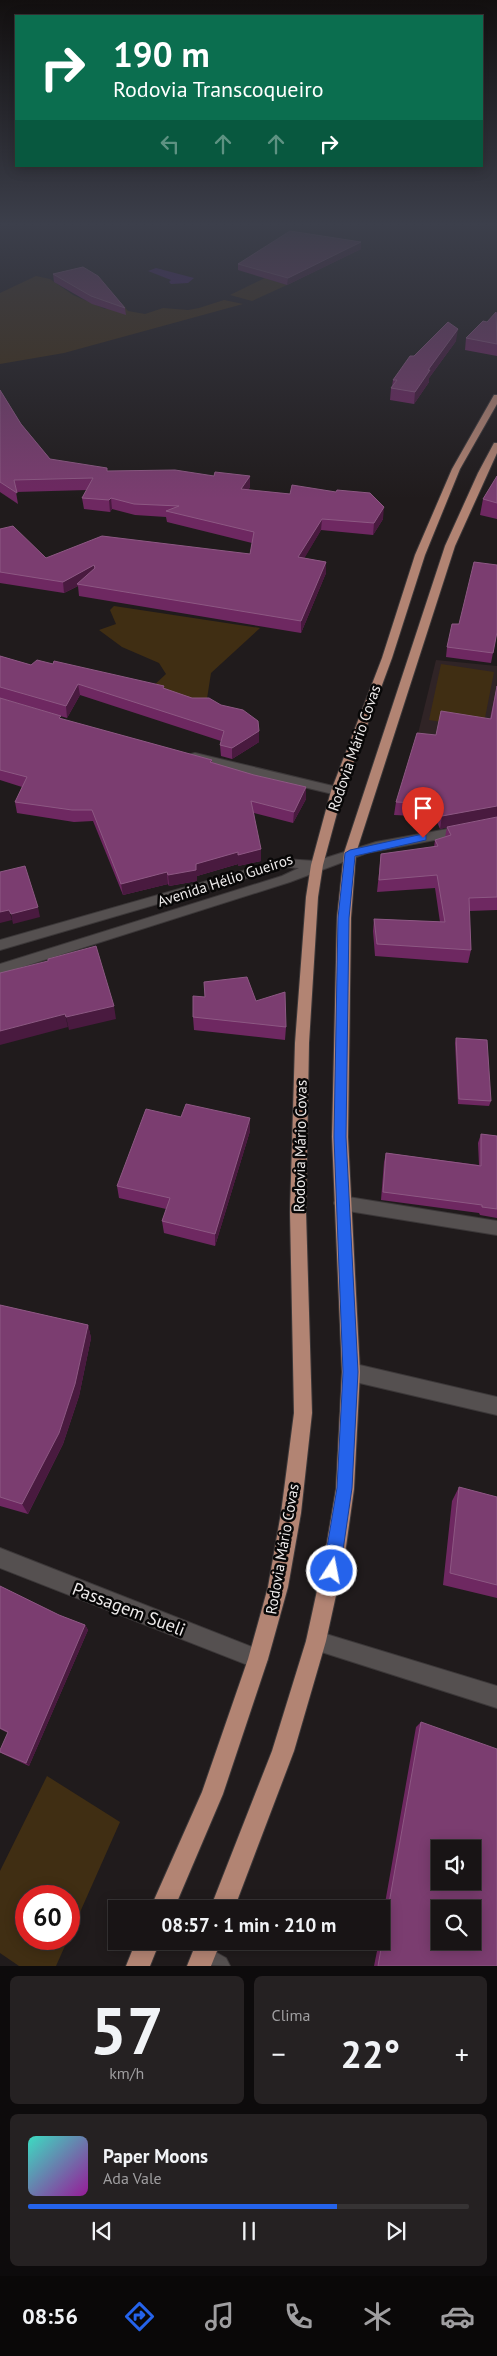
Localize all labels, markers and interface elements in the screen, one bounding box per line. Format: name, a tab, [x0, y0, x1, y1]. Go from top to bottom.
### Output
text: 190 m	[113, 31, 210, 77]
icon: right	[30, 35, 95, 100]
text: Rodovia Transcoqueiro	[113, 75, 324, 103]
icon: left	[156, 130, 184, 158]
icon: ahead	[209, 130, 237, 158]
icon: ahead	[262, 130, 290, 158]
icon: right	[315, 130, 343, 158]
street label: Rodovia Mário Covas	[323, 682, 385, 814]
pin	[402, 787, 444, 838]
icon: arrive	[409, 794, 437, 822]
street label: Avenida Hélio Gueiros	[155, 849, 295, 911]
street label: Rodovia Mário Covas	[289, 1080, 311, 1212]
street label: Rodovia Mário Covas	[261, 1482, 303, 1616]
position arrow	[305, 1544, 357, 1596]
street label: Passagem Sueli	[69, 1577, 189, 1641]
map controls	[431, 1840, 481, 1950]
button: sound	[431, 1840, 481, 1890]
speed limit sign: 60	[15, 1885, 80, 1950]
button: search	[431, 1900, 481, 1950]
text: 08:57 · 1 min · 210 m	[162, 1913, 336, 1937]
text: 57	[90, 1988, 164, 2072]
text: Clima	[272, 2005, 311, 2025]
text: 22°	[340, 2029, 400, 2078]
text: −	[272, 2035, 286, 2072]
text: +	[455, 2035, 469, 2072]
text: km/h	[109, 2063, 144, 2083]
text: Paper Moons	[103, 2144, 208, 2168]
text: Ada Vale	[103, 2168, 162, 2188]
icon: previous	[88, 2217, 116, 2245]
icon: pause	[235, 2217, 263, 2245]
icon: next	[382, 2217, 410, 2245]
icon: directions	[122, 2299, 157, 2334]
icon: music	[202, 2299, 237, 2334]
icon: phone	[281, 2299, 316, 2334]
icon: climate	[360, 2299, 395, 2334]
icon: car	[440, 2299, 475, 2334]
text: 08:56	[22, 2302, 78, 2330]

